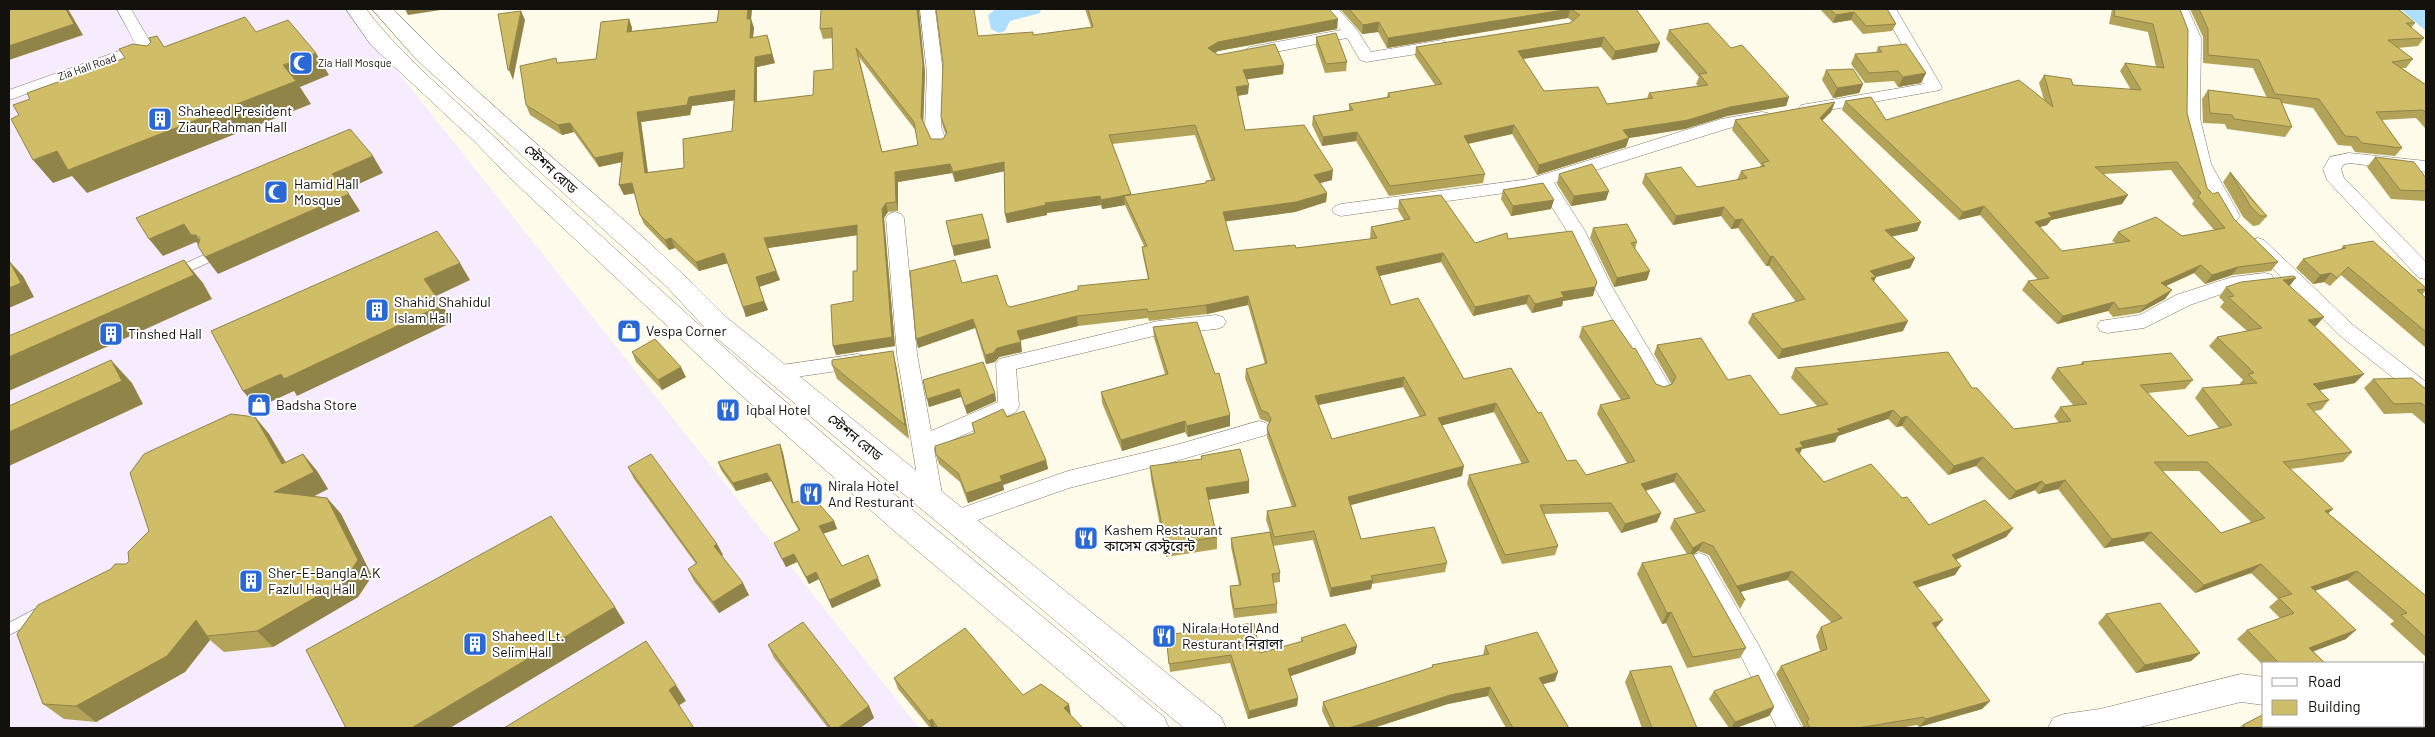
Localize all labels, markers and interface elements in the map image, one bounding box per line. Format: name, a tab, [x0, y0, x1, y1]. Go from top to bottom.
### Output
street label: Zia Hall Road	[56, 50, 118, 83]
mosque icon: Zia Hall Mosque	[288, 50, 314, 76]
place label: Zia Hall Mosque	[318, 56, 392, 69]
place label: Shaheed President Ziaur Rahman Hall	[178, 102, 292, 135]
building icon: Shaheed President Ziaur Rahman Hall	[147, 106, 173, 132]
street label: স্টেশন রোড	[521, 140, 582, 198]
place label: Hamid Hall Mosque	[294, 175, 359, 208]
mosque icon: Hamid Hall Mosque	[263, 179, 289, 205]
place label: Shahid Shahidul Islam Hall	[394, 293, 491, 326]
building icon: Shahid Shahidul Islam Hall	[364, 297, 390, 323]
shop icon: Vespa Corner	[616, 318, 642, 344]
building icon: Tinshed Hall	[98, 321, 124, 347]
place label: Vespa Corner	[646, 322, 727, 339]
place label: Tinshed Hall	[128, 325, 202, 342]
shop icon: Badsha Store	[246, 392, 272, 418]
place label: Badsha Store	[276, 396, 357, 413]
restaurant icon: Iqbal Hotel	[715, 397, 741, 423]
place label: Iqbal Hotel	[746, 401, 810, 418]
street label: স্টেশন রোড	[824, 409, 887, 464]
place label: Nirala Hotel And Resturant	[828, 477, 914, 510]
restaurant icon: Nirala Hotel And Resturant	[798, 481, 824, 507]
place label: Kashem Restaurant কাসেম রেস্টুরেন্ট	[1103, 521, 1223, 555]
restaurant icon: Kashem Restaurant কাসেম রেস্টুরেন্ট	[1073, 525, 1099, 551]
place label: Sher-E-Bangla A.K Fazlul Haq Hall	[268, 564, 381, 597]
building icon: Sher-E-Bangla A.K Fazlul Haq Hall	[238, 568, 264, 594]
place label: Nirala Hotel And Resturant নিরালা	[1182, 619, 1283, 652]
restaurant icon: Nirala Hotel And Resturant নিরালা	[1151, 623, 1177, 649]
place label: Shaheed Lt. Selim Hall	[492, 627, 564, 660]
building icon: Shaheed Lt. Selim Hall	[462, 631, 488, 657]
legend	[2262, 662, 2425, 727]
text: Road	[2308, 672, 2341, 690]
text: Building	[2308, 697, 2361, 715]

